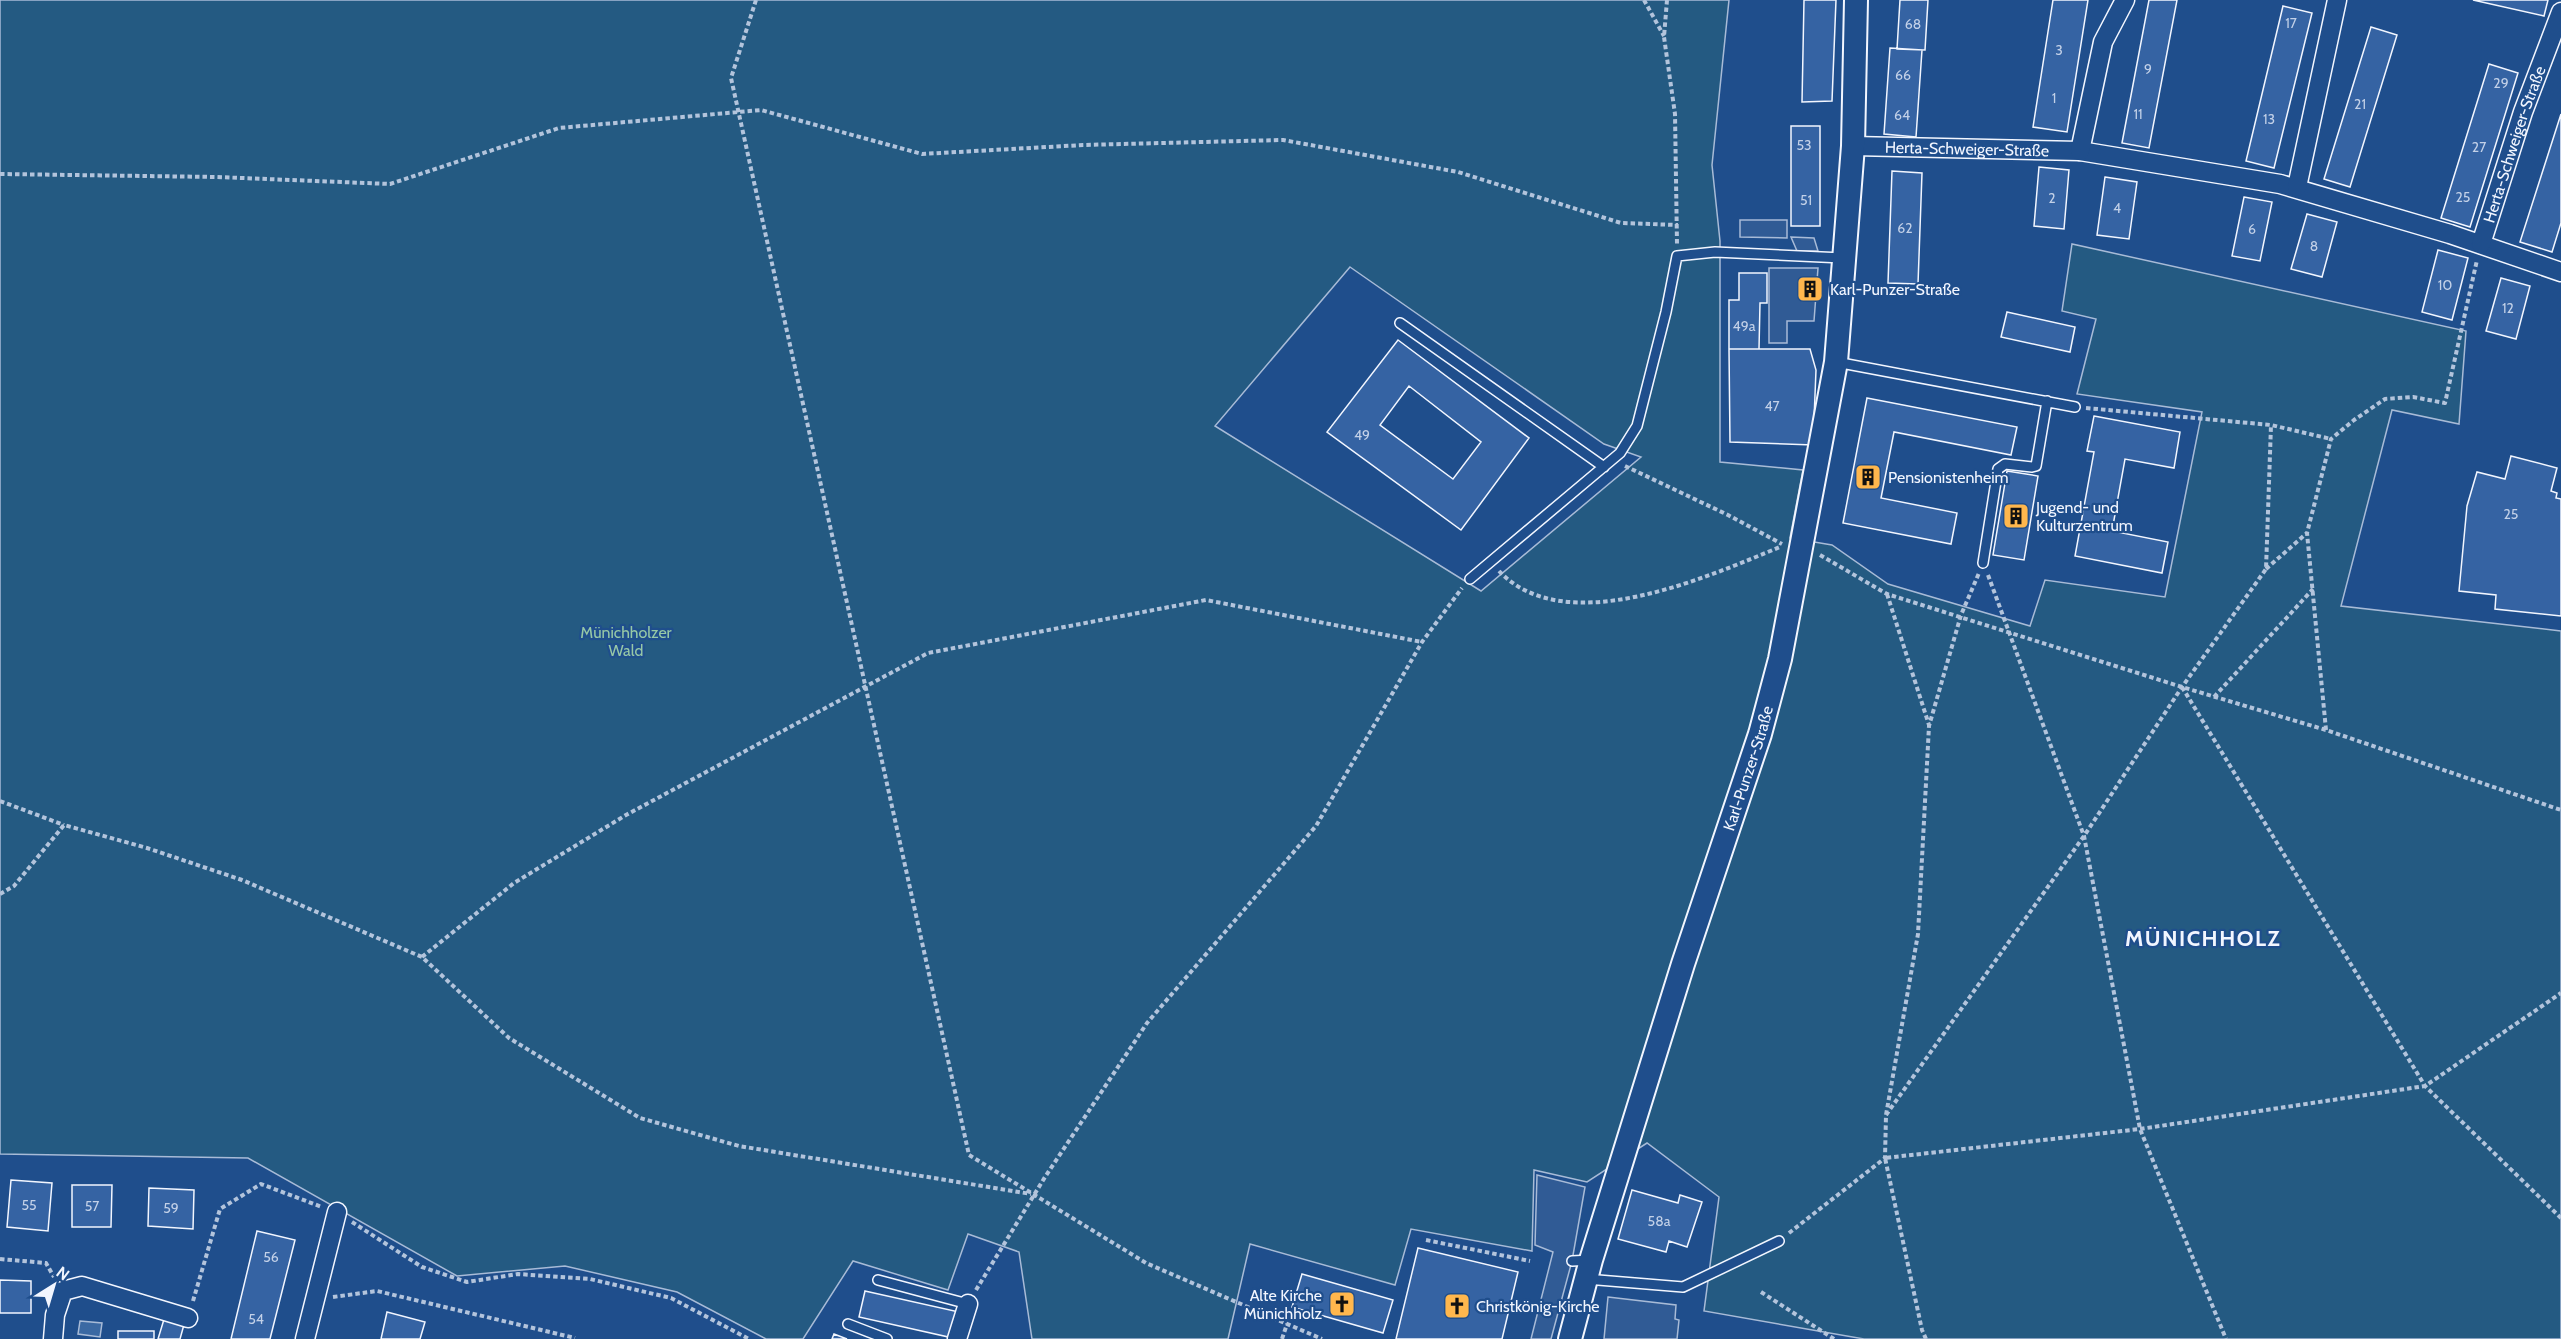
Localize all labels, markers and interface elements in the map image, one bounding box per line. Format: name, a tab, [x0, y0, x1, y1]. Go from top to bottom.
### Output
house number: 17	[2285, 14, 2297, 32]
house number: 68	[1905, 15, 1921, 33]
house number: 3	[2055, 41, 2063, 59]
house number: 9	[2144, 60, 2152, 78]
street label: Herta-Schweiger-Straße	[2479, 63, 2549, 225]
house number: 66	[1895, 66, 1911, 84]
house number: 29	[2493, 74, 2509, 92]
house number: 1	[2052, 89, 2056, 107]
house number: 21	[2354, 95, 2366, 113]
house number: 11	[2133, 105, 2143, 123]
house number: 64	[1894, 106, 1910, 124]
house number: 13	[2263, 110, 2275, 128]
house number: 53	[1796, 136, 1812, 154]
street label: Herta-Schweiger-Straße	[1885, 137, 2049, 160]
house number: 27	[2472, 138, 2486, 156]
house number: 25	[2456, 188, 2470, 206]
house number: 2	[2048, 189, 2056, 207]
house number: 51	[1800, 191, 1812, 209]
house number: 4	[2113, 199, 2121, 217]
house number: 62	[1897, 219, 1913, 237]
house number: 6	[2248, 220, 2256, 238]
house number: 8	[2310, 237, 2318, 255]
building icon: Karl-Punzer-Straße	[1795, 274, 1825, 304]
house number: 10	[2438, 276, 2452, 294]
place label: Karl-Punzer-Straße	[1830, 280, 1960, 299]
house number: 12	[2502, 299, 2514, 317]
house number: 49a	[1733, 317, 1756, 335]
house number: 47	[1764, 397, 1780, 415]
house number: 49	[1354, 426, 1370, 444]
building icon: Pensionistenheim	[1853, 462, 1883, 492]
place label: Pensionistenheim	[1888, 468, 2009, 487]
place label: Jugend- und Kulturzentrum	[2035, 498, 2133, 535]
building icon: Jugend- und Kulturzentrum	[2001, 501, 2031, 531]
house number: 25	[2504, 505, 2518, 523]
park label: Münichholzer Wald	[580, 623, 673, 660]
street label: Karl-Punzer-Straße	[1719, 704, 1777, 833]
district label: MÜNICHHOLZ	[2125, 925, 2281, 952]
house number: 55	[21, 1196, 37, 1214]
house number: 57	[85, 1197, 99, 1215]
house number: 59	[163, 1199, 179, 1217]
house number: 58a	[1648, 1212, 1671, 1230]
house number: 56	[263, 1248, 279, 1266]
north arrow	[24, 1255, 84, 1315]
text: N	[52, 1262, 73, 1284]
place label: Alte Kirche Münichholz	[1244, 1286, 1322, 1323]
church icon: Alte Kirche Münichholz	[1327, 1289, 1357, 1319]
church icon: Christkönig-Kirche	[1442, 1291, 1472, 1321]
place label: Christkönig-Kirche	[1476, 1297, 1600, 1316]
house number: 54	[248, 1310, 264, 1328]

